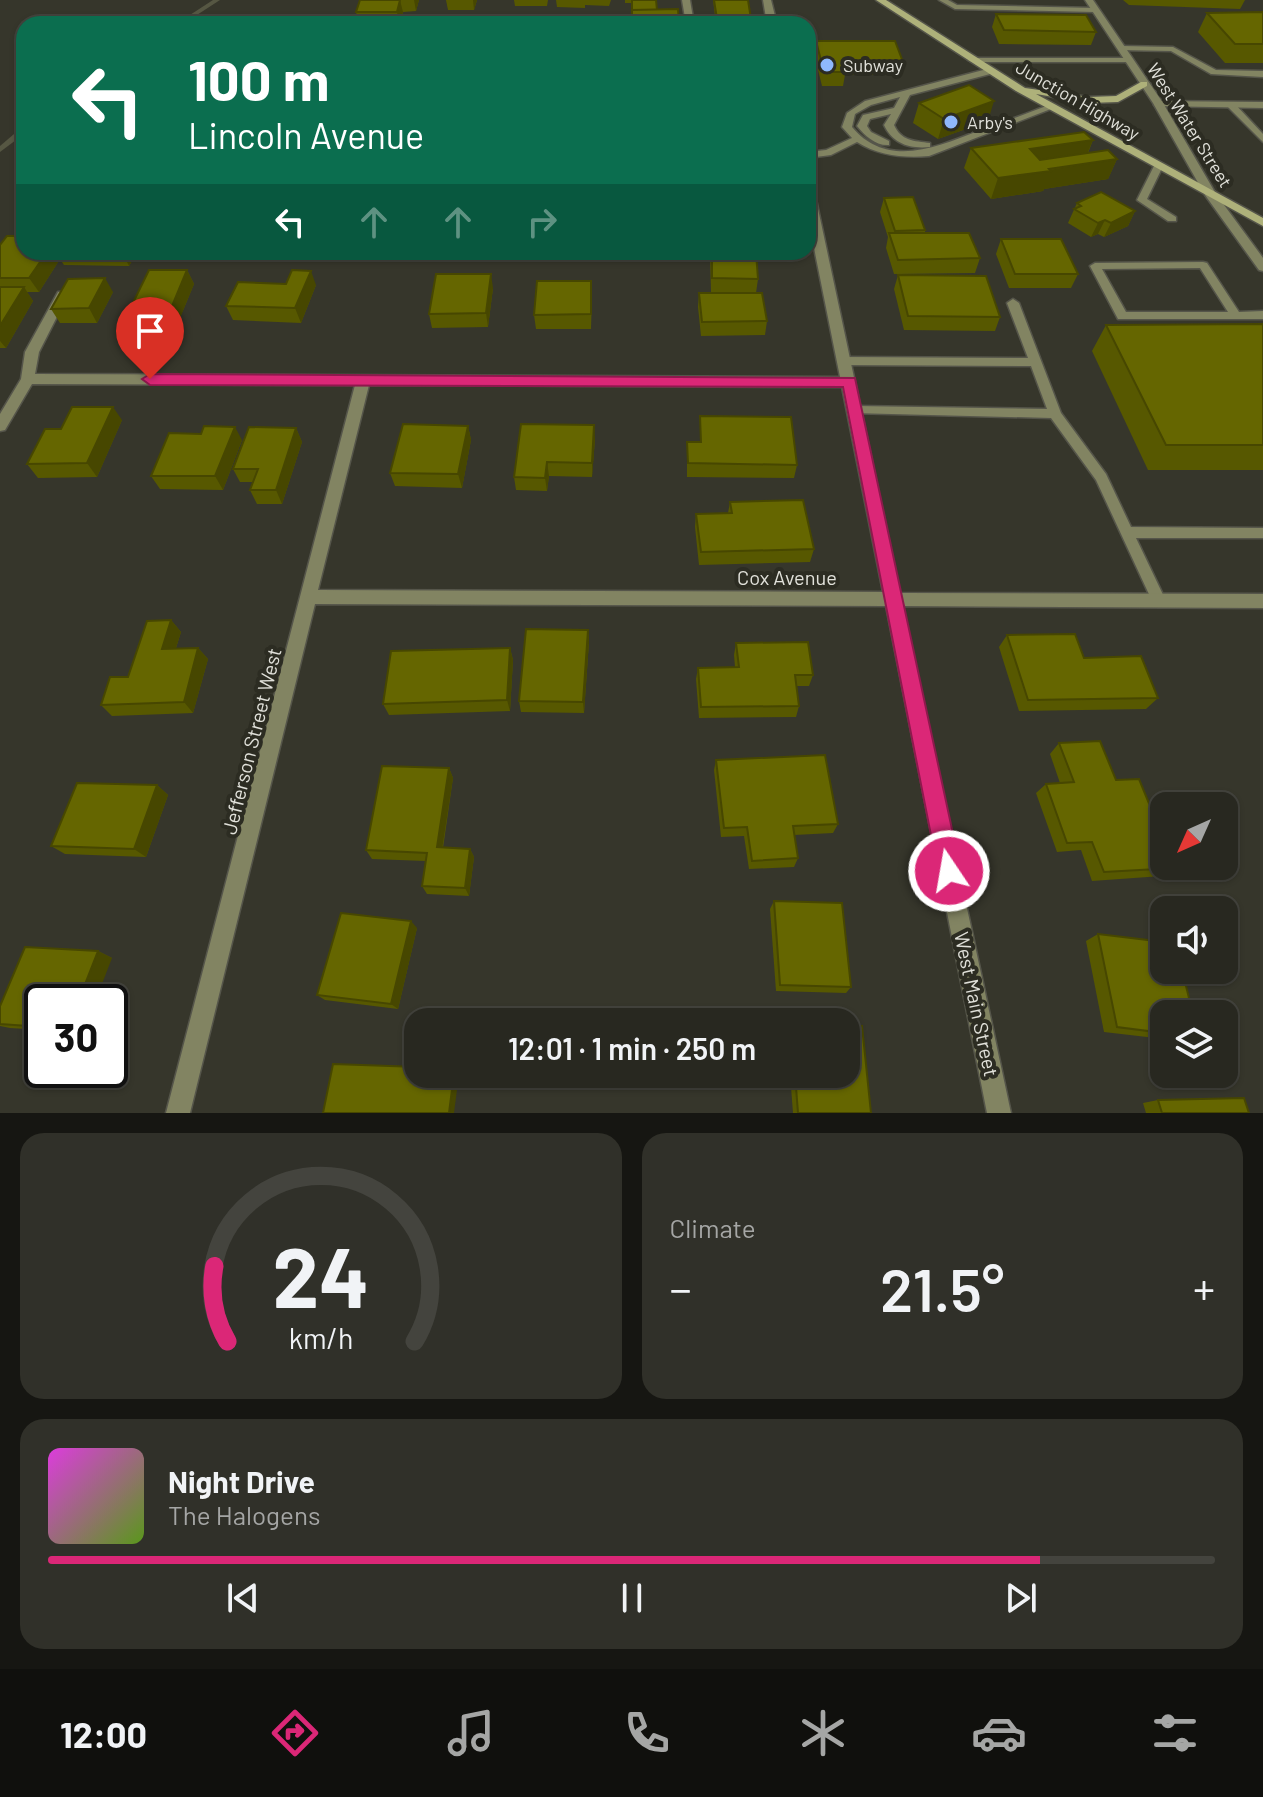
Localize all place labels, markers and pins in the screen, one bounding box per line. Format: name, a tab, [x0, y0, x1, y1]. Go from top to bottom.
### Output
place label: Subway	[843, 54, 903, 76]
marker: Subway	[818, 56, 836, 74]
place label: Arby's	[967, 111, 1013, 133]
marker: Arby's	[942, 113, 960, 131]
pin	[116, 297, 184, 379]

